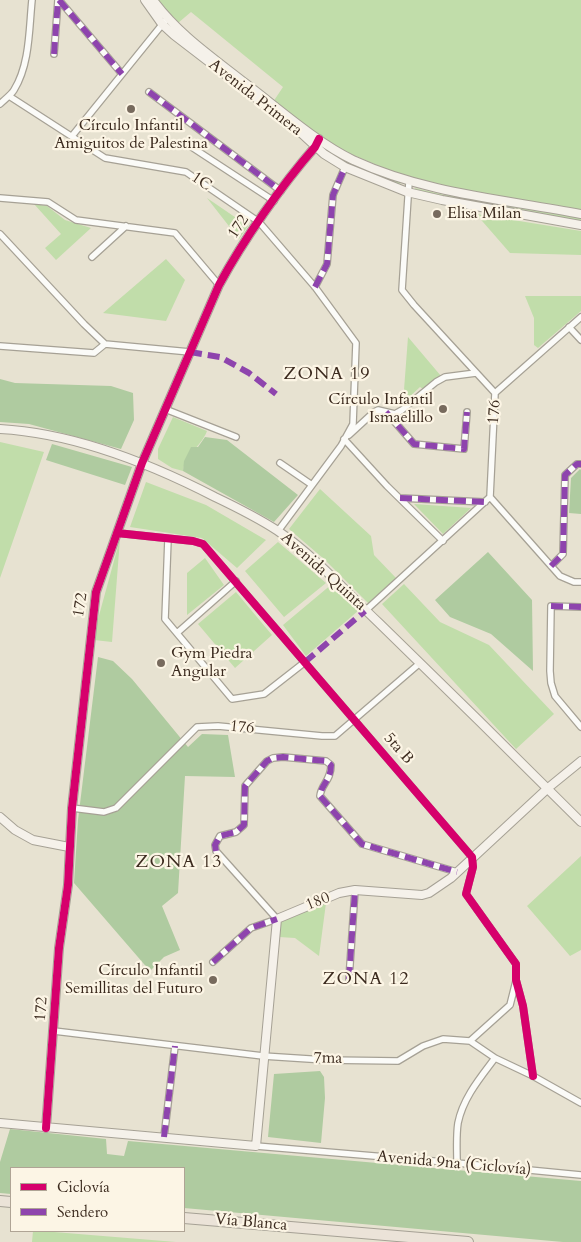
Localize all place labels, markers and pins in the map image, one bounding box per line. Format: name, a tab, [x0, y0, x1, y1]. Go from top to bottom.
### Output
marker: Círculo Infantil Amiguitos de Palestina	[125, 103, 137, 115]
place label: Círculo Infantil Amiguitos de Palestina	[54, 116, 208, 154]
place label: Elisa Milan	[447, 204, 522, 224]
marker: Elisa Milan	[431, 208, 443, 220]
place label: Círculo Infantil Ismaelillo	[328, 390, 433, 428]
marker: Círculo Infantil Ismaelillo	[437, 403, 449, 415]
place label: Gym Piedra Angular	[171, 644, 252, 682]
marker: Gym Piedra Angular	[155, 657, 167, 669]
place label: Círculo Infantil Semillitas del Futuro	[65, 961, 203, 999]
marker: Círculo Infantil Semillitas del Futuro	[207, 974, 219, 986]

